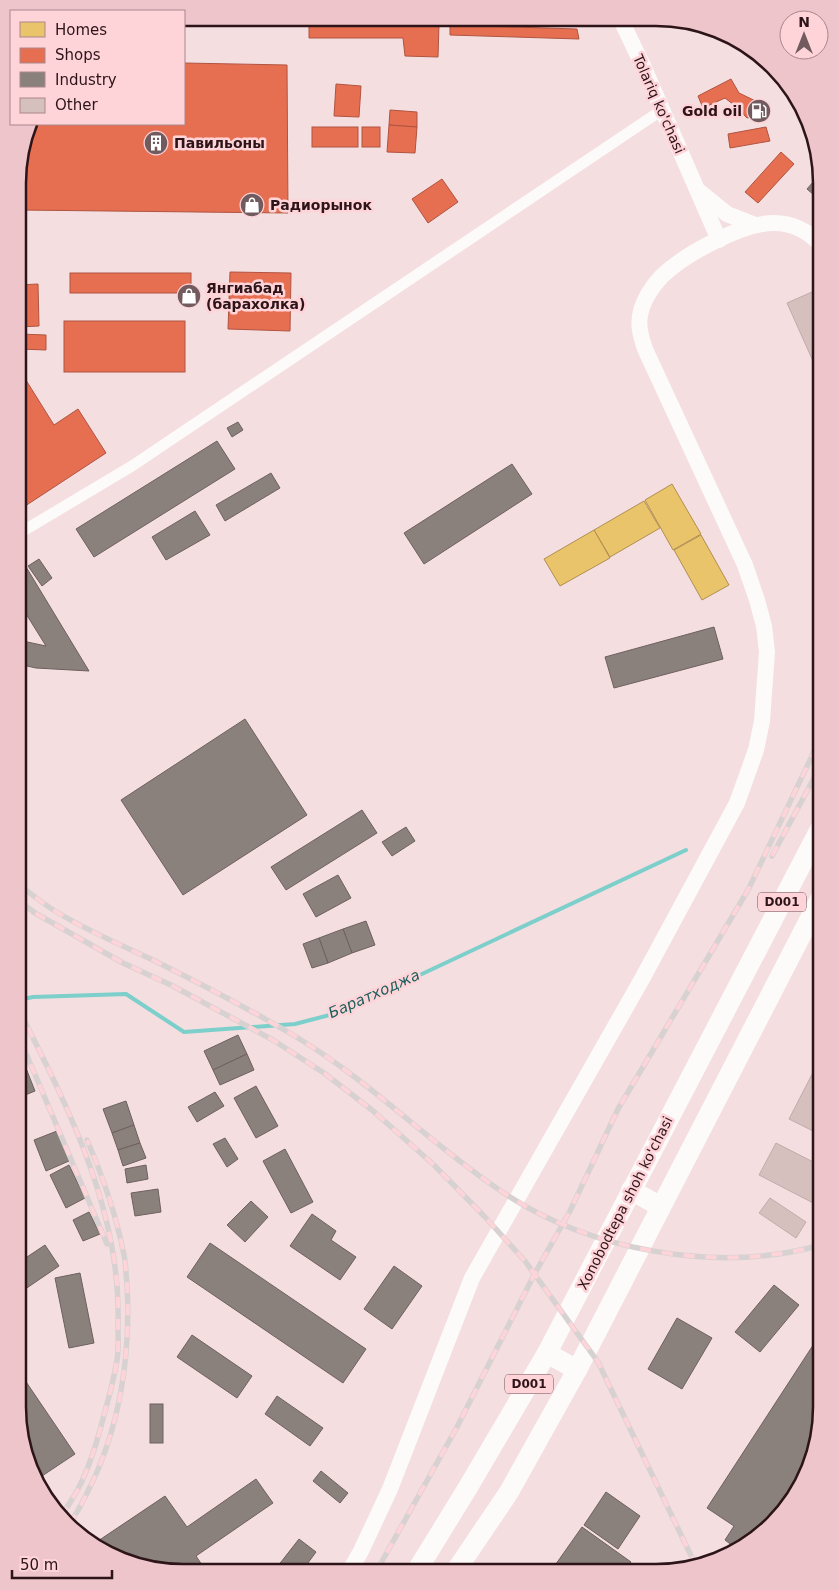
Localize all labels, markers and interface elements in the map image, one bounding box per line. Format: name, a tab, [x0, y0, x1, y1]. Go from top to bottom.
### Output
legend	[10, 10, 185, 125]
north arrow	[779, 10, 829, 60]
text: N	[798, 14, 810, 30]
text: Homes	[55, 21, 107, 39]
text: Shops	[55, 46, 101, 64]
street label: Tolariq ko'chasi	[630, 51, 688, 156]
text: Industry	[55, 71, 117, 89]
text: Other	[55, 96, 98, 114]
fuel station icon: Gold oil	[746, 98, 772, 124]
place label: Gold oil	[682, 103, 742, 119]
building icon: Павильоны	[143, 130, 169, 156]
place label: Павильоны	[174, 135, 265, 151]
shop icon: Радиорынок	[239, 192, 265, 218]
place label: Радиорынок	[270, 197, 372, 213]
place label: Янгиабад (барахолка)	[206, 280, 305, 312]
shop icon: Янгиабад (барахолка)	[176, 283, 202, 309]
road number: D001	[758, 892, 806, 912]
water label: Баратходжа	[326, 966, 422, 1022]
street label: Xonobodtepa shoh ko'chasi	[574, 1114, 676, 1292]
road number: D001	[505, 1375, 553, 1394]
scale bar	[12, 1548, 112, 1580]
text: 50 m	[20, 1556, 58, 1574]

